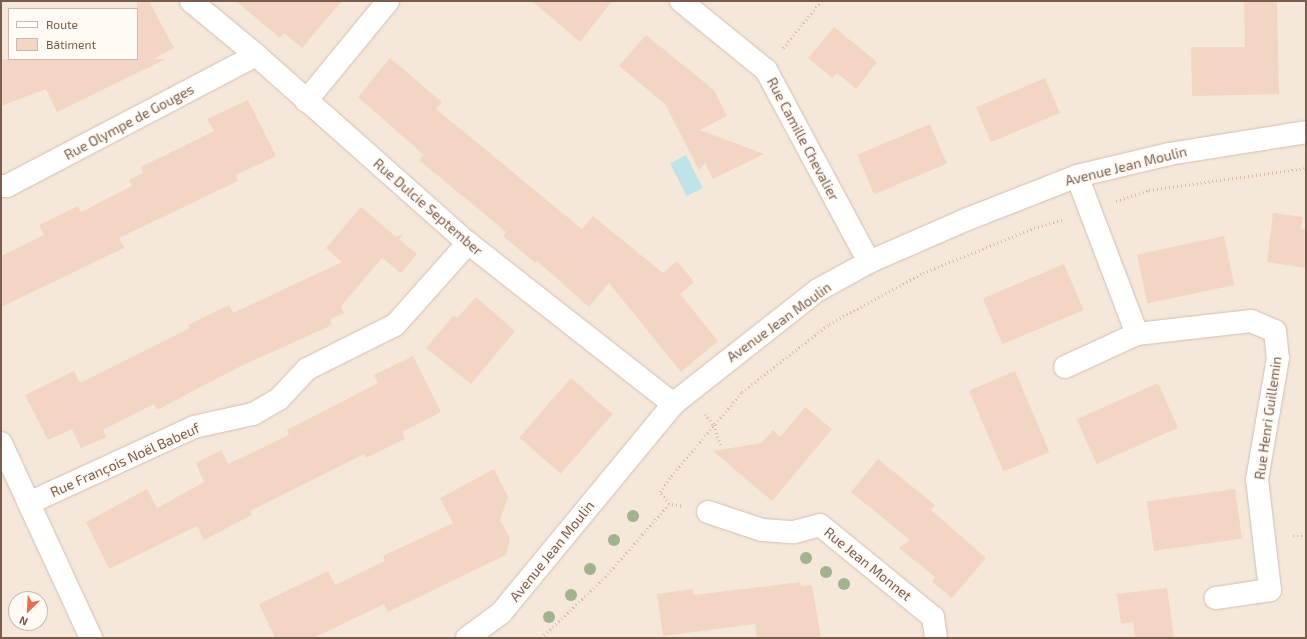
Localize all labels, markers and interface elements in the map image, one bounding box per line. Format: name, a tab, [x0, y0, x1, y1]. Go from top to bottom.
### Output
legend	[8, 8, 138, 60]
text: Route	[46, 17, 78, 31]
text: Bâtiment	[46, 37, 96, 51]
street label: Rue Camille Chevalier	[763, 75, 843, 203]
street label: Rue Olympe de Gouges	[61, 81, 197, 163]
street label: Avenue Jean Moulin	[1063, 143, 1189, 189]
street label: Rue Dulcie September	[370, 155, 486, 259]
street label: Avenue Jean Moulin	[723, 278, 835, 366]
street label: Rue Henri Guillemin	[1251, 355, 1285, 481]
street label: Rue François Noël Babeuf	[47, 419, 203, 501]
street label: Avenue Jean Moulin	[506, 497, 598, 605]
street label: Rue Jean Monnet	[821, 524, 915, 604]
north arrow	[8, 591, 48, 631]
text: N	[17, 614, 30, 629]

